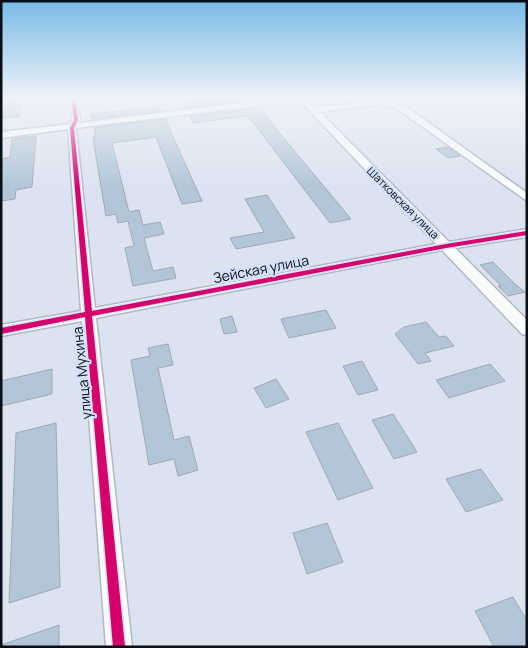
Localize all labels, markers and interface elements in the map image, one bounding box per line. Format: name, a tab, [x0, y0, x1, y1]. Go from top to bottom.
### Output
street label: Шатковская улица	[364, 163, 443, 242]
street label: Зейская улица	[211, 250, 310, 287]
street label: улица Мухина	[67, 326, 96, 420]

